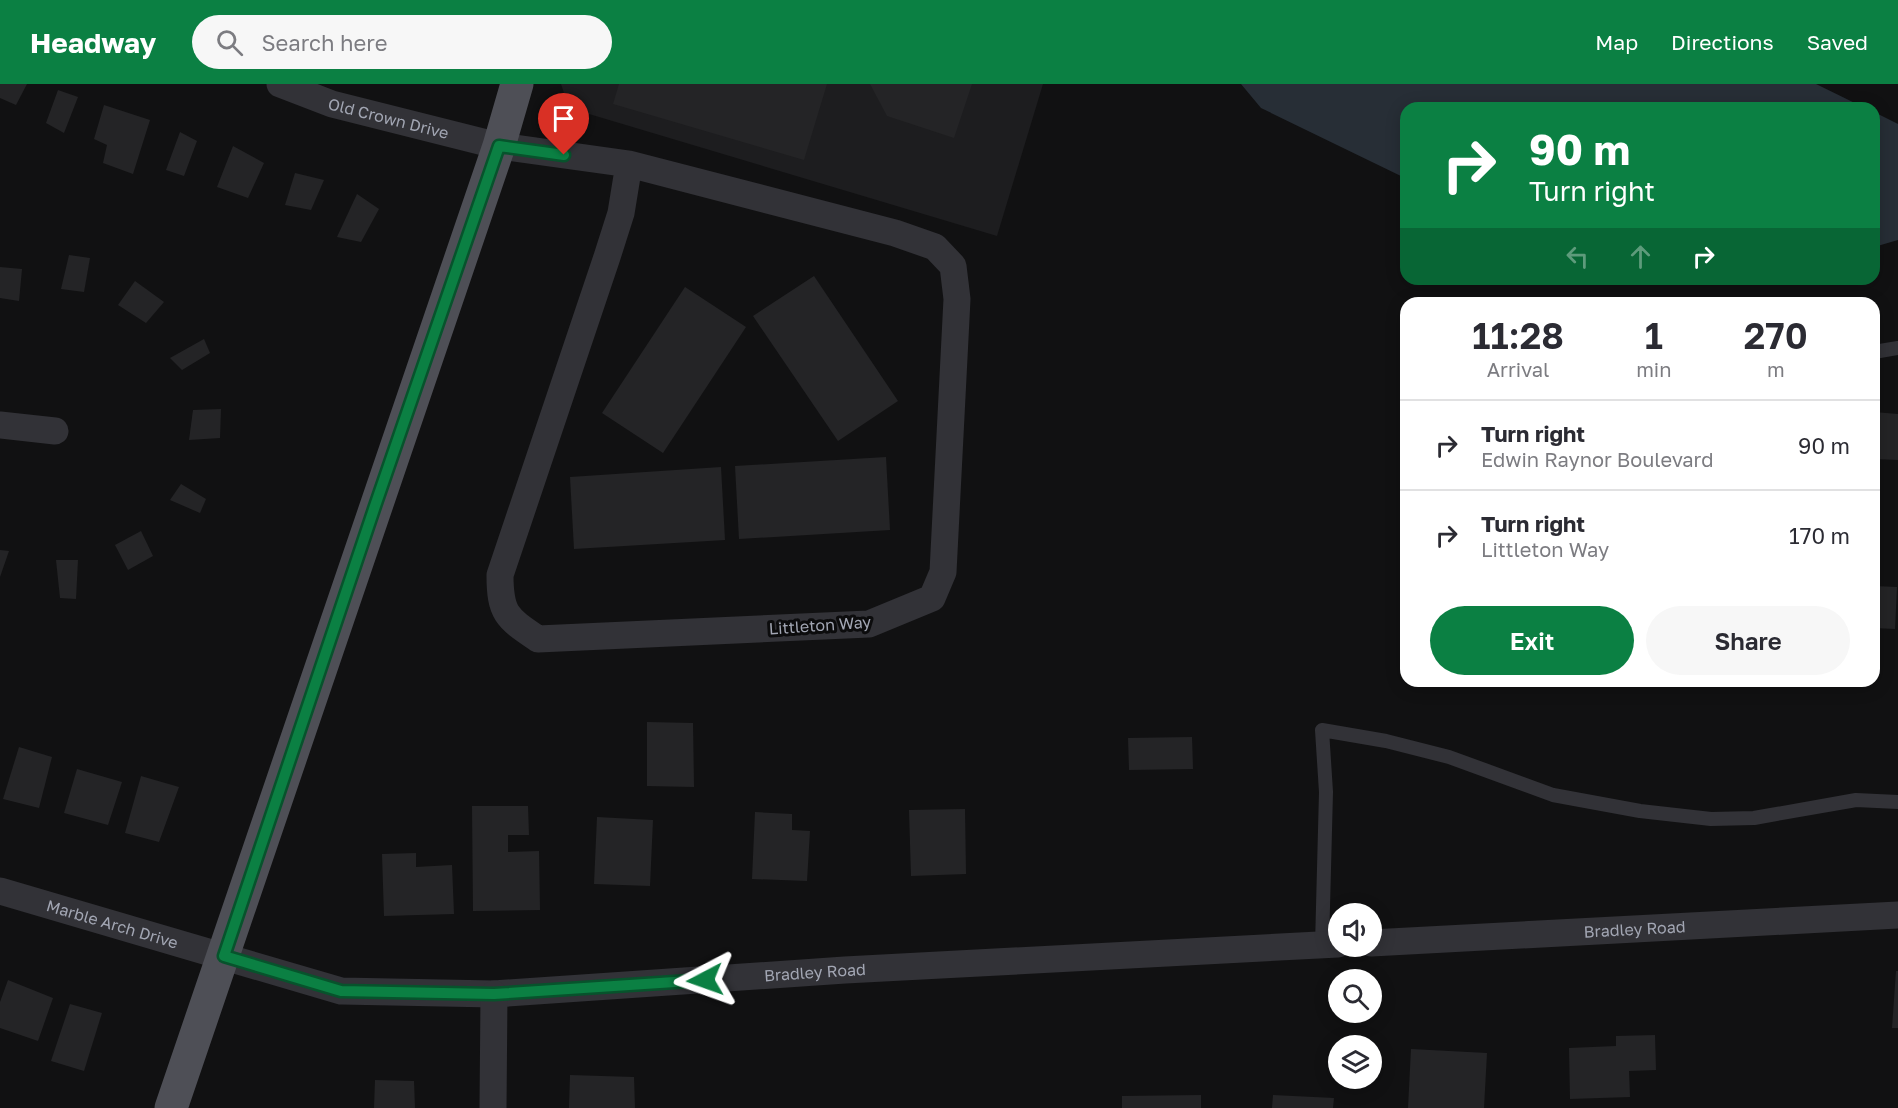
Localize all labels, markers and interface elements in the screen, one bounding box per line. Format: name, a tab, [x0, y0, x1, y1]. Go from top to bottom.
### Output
search box	[192, 15, 612, 69]
text: Headway	[30, 26, 156, 59]
icon: search	[213, 26, 246, 59]
text: Search here	[261, 29, 387, 56]
text: Map	[1595, 29, 1638, 55]
text: Directions	[1671, 29, 1774, 55]
text: Saved	[1807, 29, 1868, 55]
street label: Old Crown Drive	[326, 93, 451, 143]
pin	[538, 93, 589, 155]
icon: arrive	[547, 102, 580, 135]
text: 90 m	[1529, 124, 1630, 174]
icon: right	[1430, 126, 1508, 204]
text: Turn right	[1529, 175, 1655, 207]
icon: left	[1561, 240, 1594, 273]
icon: ahead	[1624, 240, 1657, 273]
icon: right	[1687, 240, 1720, 273]
text: 11:28	[1472, 314, 1564, 357]
text: 1	[1645, 314, 1663, 357]
text: 270	[1744, 314, 1808, 357]
text: Arrival	[1487, 357, 1549, 381]
text: min	[1636, 357, 1672, 381]
text: m	[1767, 357, 1785, 381]
text: Turn right	[1481, 420, 1585, 447]
icon: right	[1430, 429, 1463, 462]
text: 90 m	[1798, 432, 1850, 459]
text: Edwin Raynor Boulevard	[1481, 447, 1713, 471]
text: Turn right	[1481, 510, 1585, 537]
icon: right	[1430, 519, 1463, 552]
text: 170 m	[1789, 522, 1850, 549]
text: Littleton Way	[1481, 537, 1609, 561]
button: Exit	[1430, 606, 1634, 675]
button: Share	[1646, 606, 1850, 675]
street label: Littleton Way	[768, 611, 872, 639]
street label: Marble Arch Drive	[44, 895, 180, 953]
map controls	[1328, 903, 1382, 1089]
button: sound	[1328, 903, 1382, 957]
street label: Bradley Road	[1583, 916, 1686, 942]
position arrow	[673, 948, 737, 1012]
street label: Bradley Road	[763, 959, 866, 986]
button: search	[1328, 969, 1382, 1023]
button: layers	[1328, 1035, 1382, 1089]

